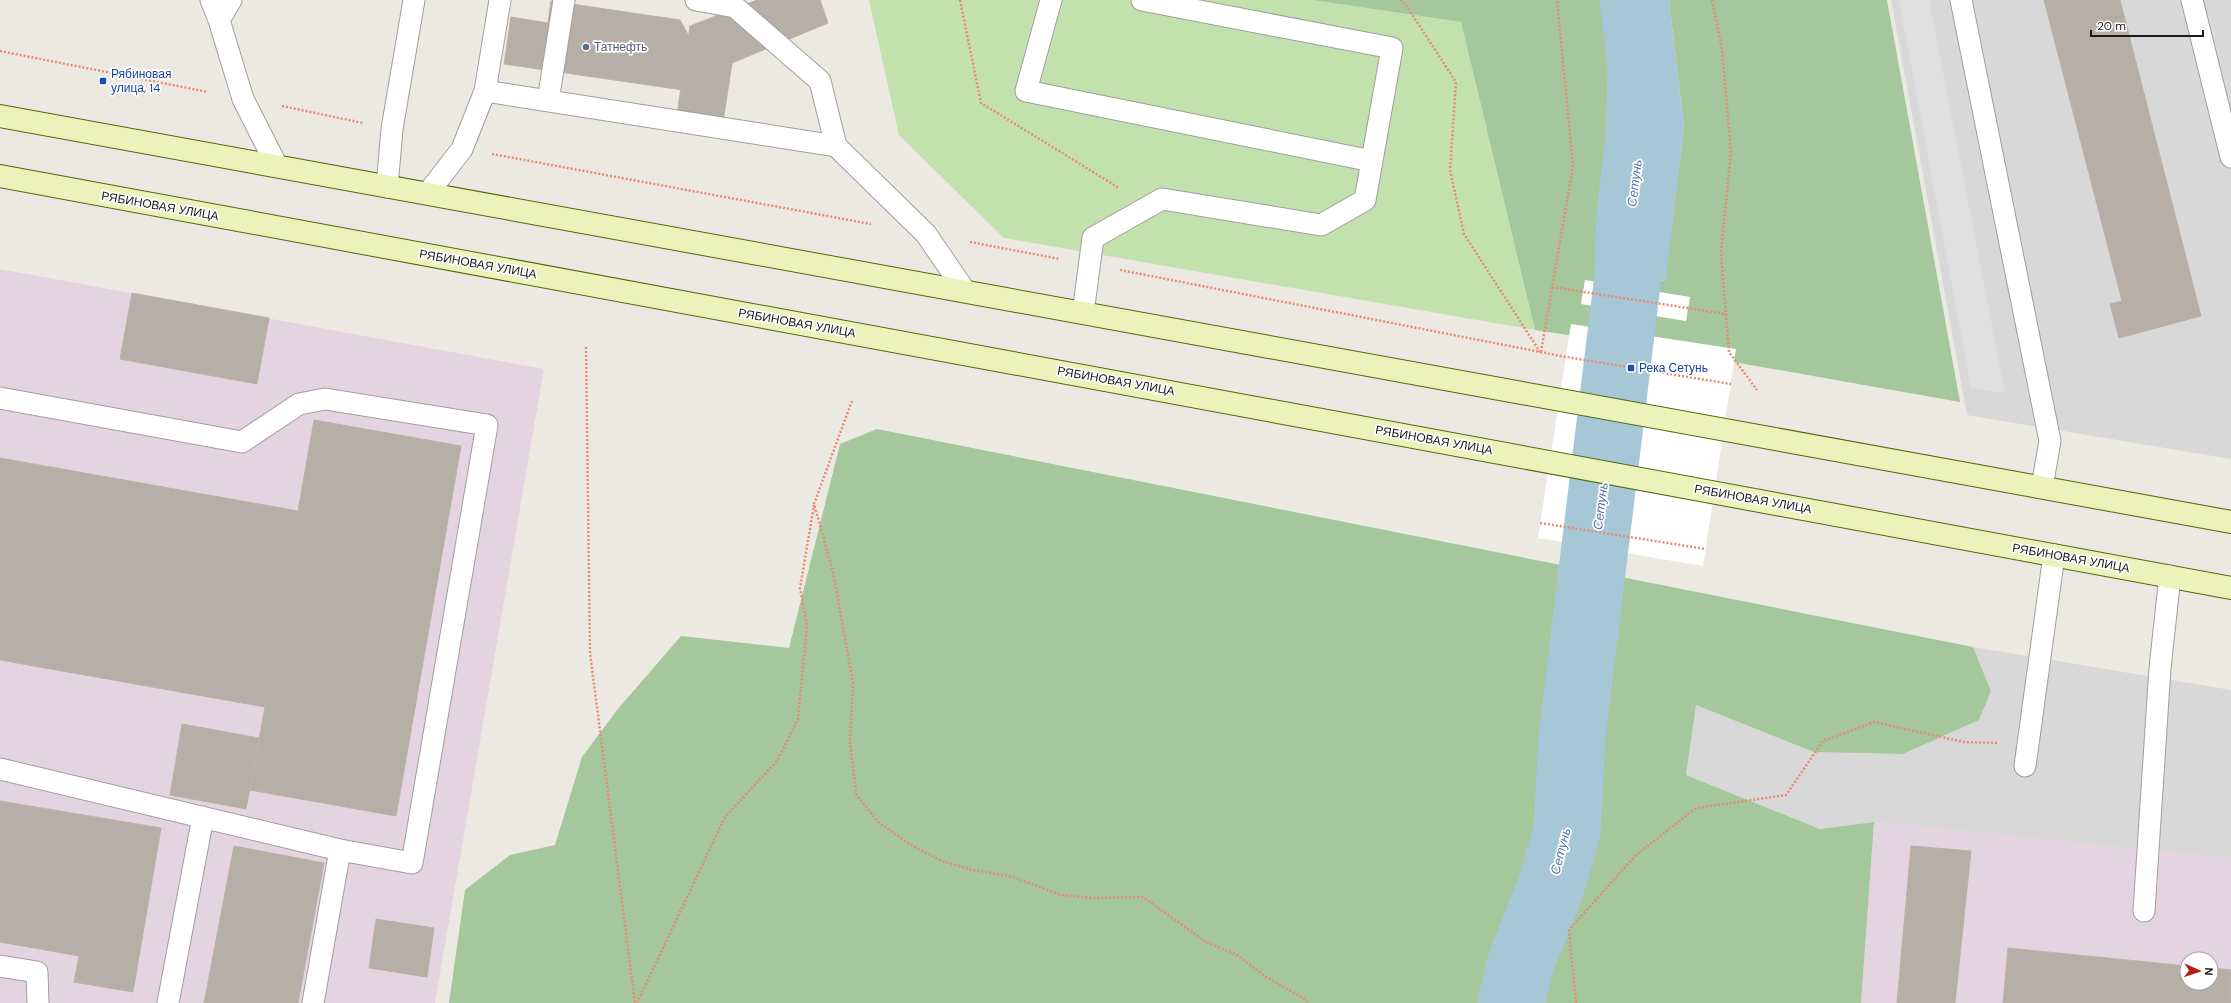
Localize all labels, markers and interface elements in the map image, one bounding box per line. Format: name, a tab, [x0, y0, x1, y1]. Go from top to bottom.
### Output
scale bar	[2091, 12, 2203, 38]
text: 20 m	[2097, 18, 2126, 34]
place label: Татнефть	[594, 39, 647, 55]
marker: Татнефть	[581, 42, 591, 52]
place label: Рябиновая улица, 14	[111, 66, 171, 96]
marker: Рябиновая улица, 14	[98, 76, 108, 86]
water label: Сетунь	[1623, 158, 1646, 208]
street label: РЯБИНОВАЯ УЛИЦА	[100, 188, 220, 224]
street label: РЯБИНОВАЯ УЛИЦА	[418, 246, 538, 282]
street label: РЯБИНОВАЯ УЛИЦА	[737, 305, 857, 341]
place label: Река Сетунь	[1639, 360, 1708, 376]
street label: РЯБИНОВАЯ УЛИЦА	[1056, 363, 1176, 399]
marker: Река Сетунь	[1626, 363, 1636, 373]
street label: РЯБИНОВАЯ УЛИЦА	[1374, 422, 1494, 458]
water label: Сетунь	[1589, 481, 1612, 531]
street label: РЯБИНОВАЯ УЛИЦА	[1693, 481, 1813, 517]
street label: РЯБИНОВАЯ УЛИЦА	[2011, 540, 2131, 576]
water label: Сетунь	[1546, 826, 1575, 876]
north arrow	[2179, 951, 2219, 991]
text: N	[2202, 967, 2216, 976]

